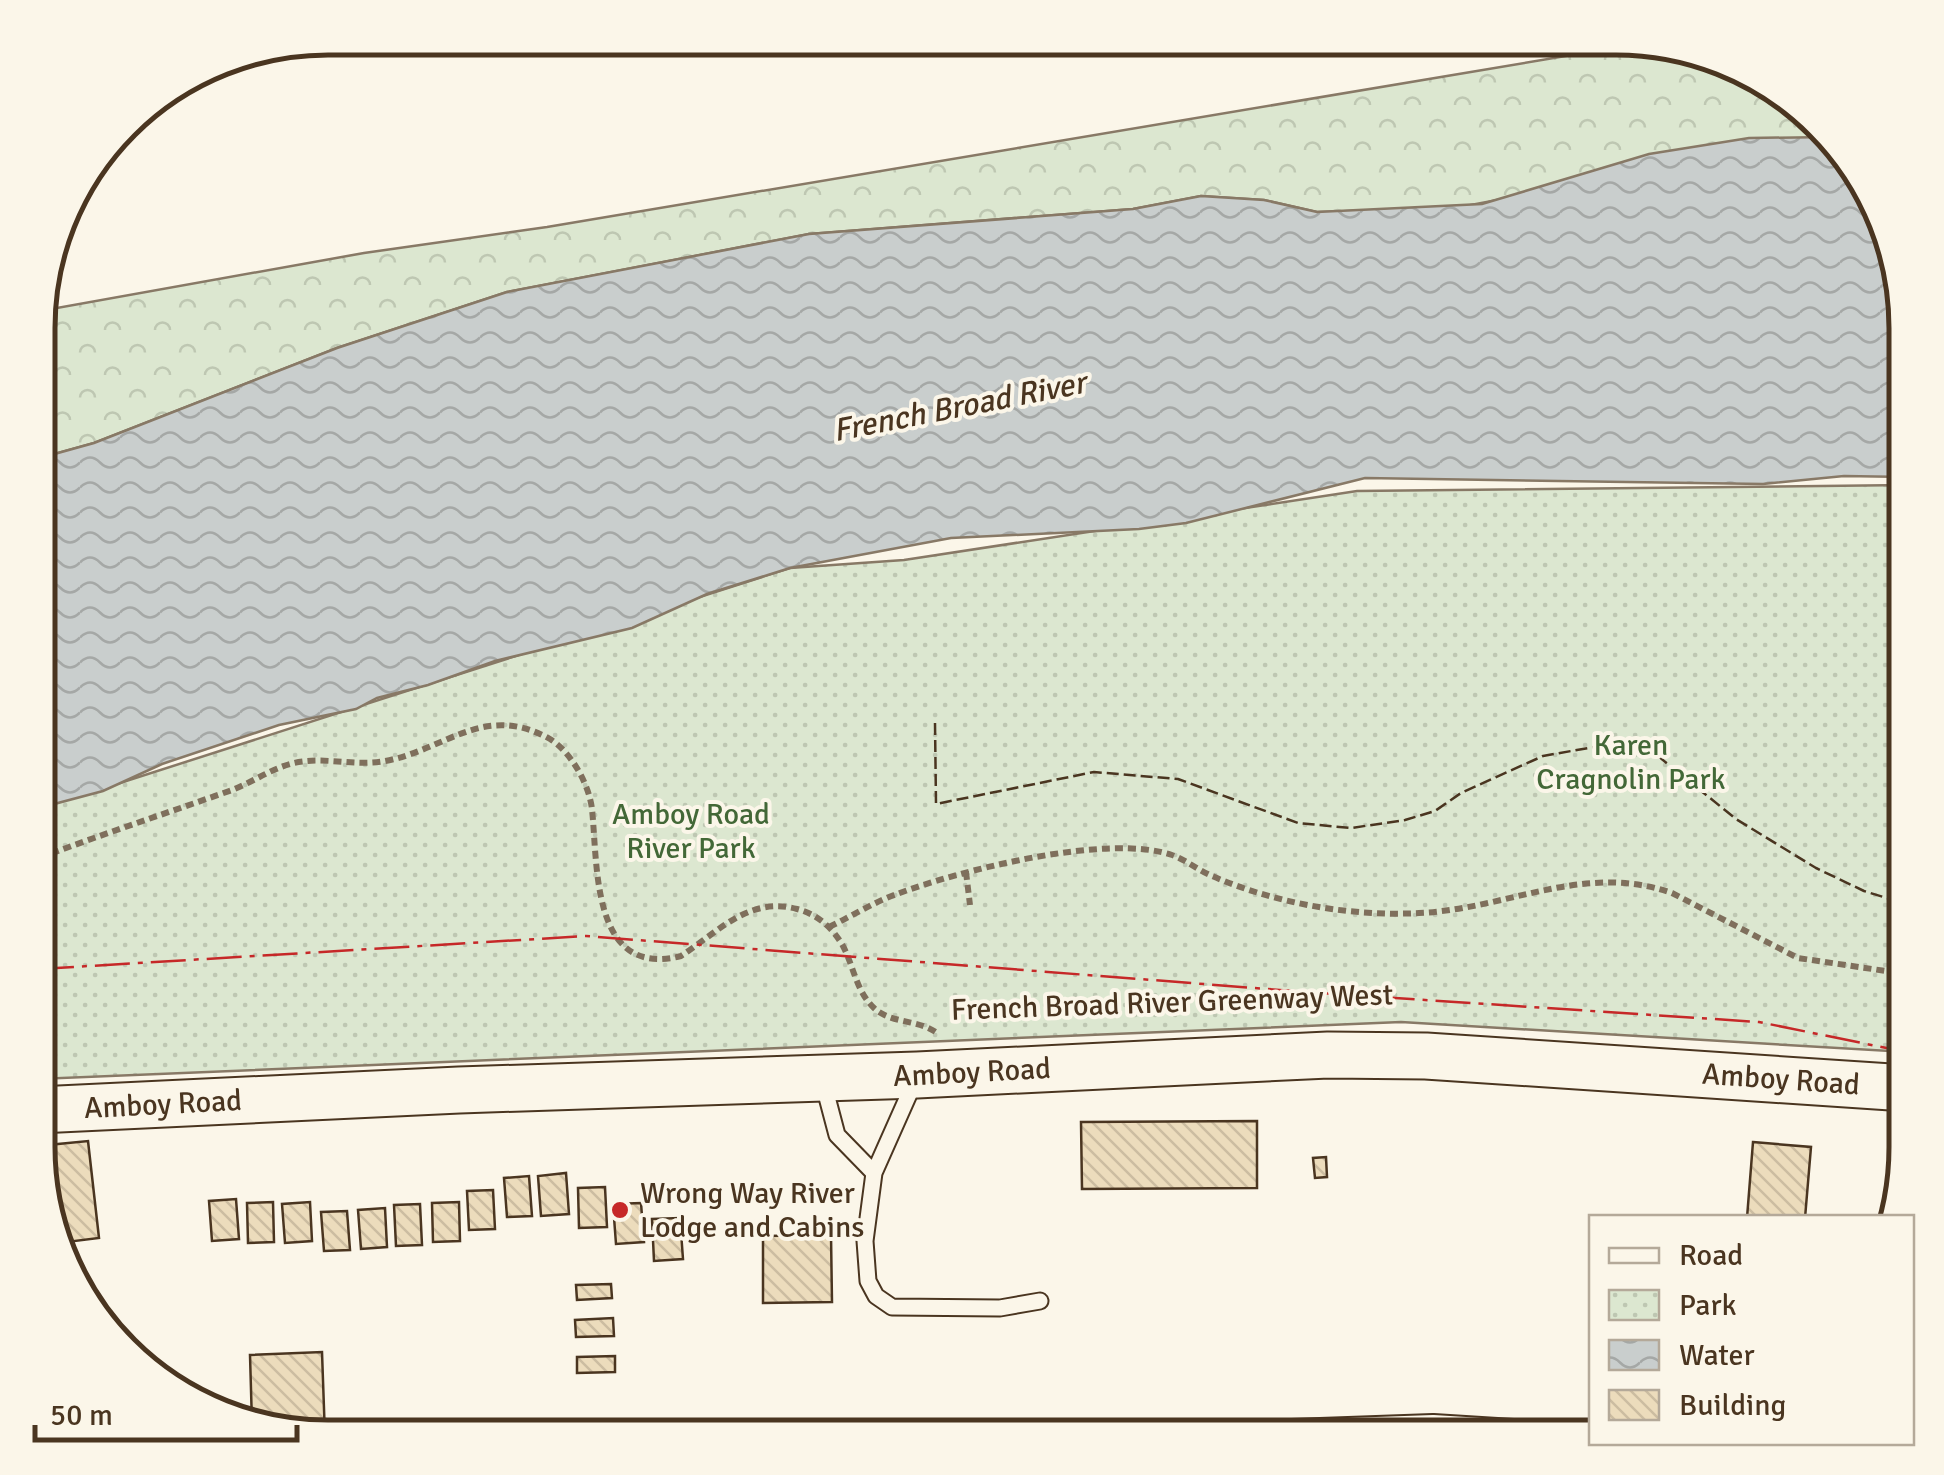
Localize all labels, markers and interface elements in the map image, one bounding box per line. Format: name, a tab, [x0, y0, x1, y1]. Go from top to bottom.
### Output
water label: French Broad River	[830, 362, 1093, 450]
park label: Karen Cragnolin Park	[1536, 727, 1726, 798]
park label: Amboy Road River Park	[612, 796, 770, 867]
street label: French Broad River Greenway West	[950, 976, 1394, 1029]
street label: Amboy Road	[892, 1050, 1052, 1095]
street label: Amboy Road	[1701, 1056, 1861, 1103]
street label: Amboy Road	[83, 1082, 243, 1127]
place label: Wrong Way River Lodge and Cabins	[640, 1175, 864, 1246]
marker: Wrong Way River Lodge and Cabins	[609, 1199, 631, 1221]
legend	[1589, 1215, 1914, 1445]
text: Road	[1679, 1237, 1743, 1274]
text: Park	[1679, 1287, 1737, 1324]
text: Water	[1679, 1337, 1755, 1374]
scale bar	[35, 1380, 298, 1442]
text: Building	[1679, 1387, 1786, 1424]
text: 50 m	[50, 1397, 113, 1434]

